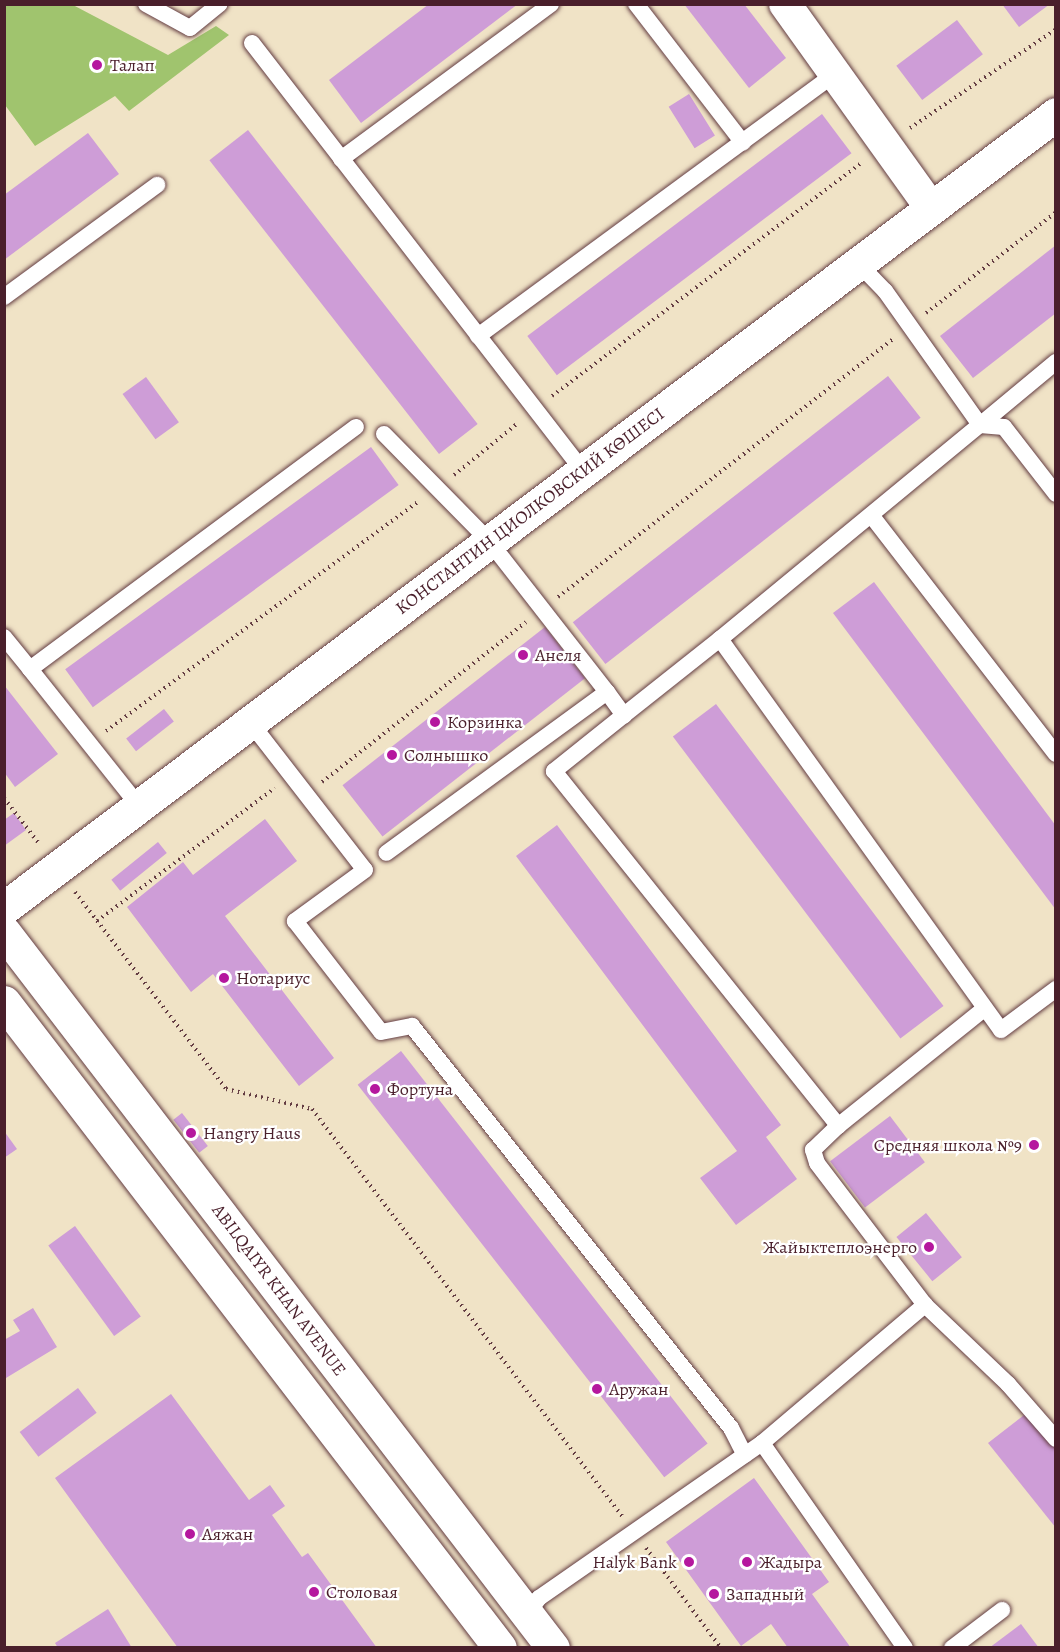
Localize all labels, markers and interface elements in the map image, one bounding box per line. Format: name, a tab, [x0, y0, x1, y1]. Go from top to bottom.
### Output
place label: Талап	[110, 54, 155, 76]
marker: Талап	[88, 56, 106, 74]
street label: КОНСТАНТИН ЦИОЛКОВСКИЙ КӨШЕСІ	[391, 403, 669, 619]
place label: Анеля	[535, 644, 581, 666]
marker: Анеля	[516, 648, 530, 662]
place label: Корзинка	[447, 711, 523, 733]
marker: Корзинка	[428, 715, 442, 729]
place label: Солнышко	[404, 744, 488, 766]
marker: Солнышко	[385, 748, 399, 762]
place label: Нотариус	[236, 967, 310, 989]
marker: Нотариус	[217, 971, 231, 985]
place label: Фортуна	[387, 1078, 453, 1100]
marker: Фортуна	[368, 1082, 382, 1096]
place label: Hangry Haus	[203, 1122, 301, 1144]
marker: Hangry Haus	[184, 1126, 198, 1140]
place label: Средняя школа №9	[874, 1134, 1022, 1156]
marker: Средняя школа №9	[1027, 1138, 1041, 1152]
street label: ABILQAIYR KHAN AVENUE	[207, 1200, 351, 1380]
place label: Жайыктеплоэнерго	[763, 1236, 917, 1258]
marker: Жайыктеплоэнерго	[922, 1240, 936, 1254]
place label: Аружан	[609, 1378, 668, 1400]
marker: Аружан	[590, 1382, 604, 1396]
place label: Аяжан	[202, 1523, 253, 1545]
marker: Аяжан	[183, 1527, 197, 1541]
place label: Halyk Bank	[593, 1551, 677, 1573]
place label: Жадыра	[759, 1551, 822, 1573]
marker: Halyk Bank	[682, 1555, 696, 1569]
marker: Жадыра	[740, 1555, 754, 1569]
place label: Столовая	[326, 1581, 398, 1603]
place label: Западный	[726, 1583, 804, 1605]
marker: Столовая	[307, 1585, 321, 1599]
marker: Западный	[707, 1587, 721, 1601]

